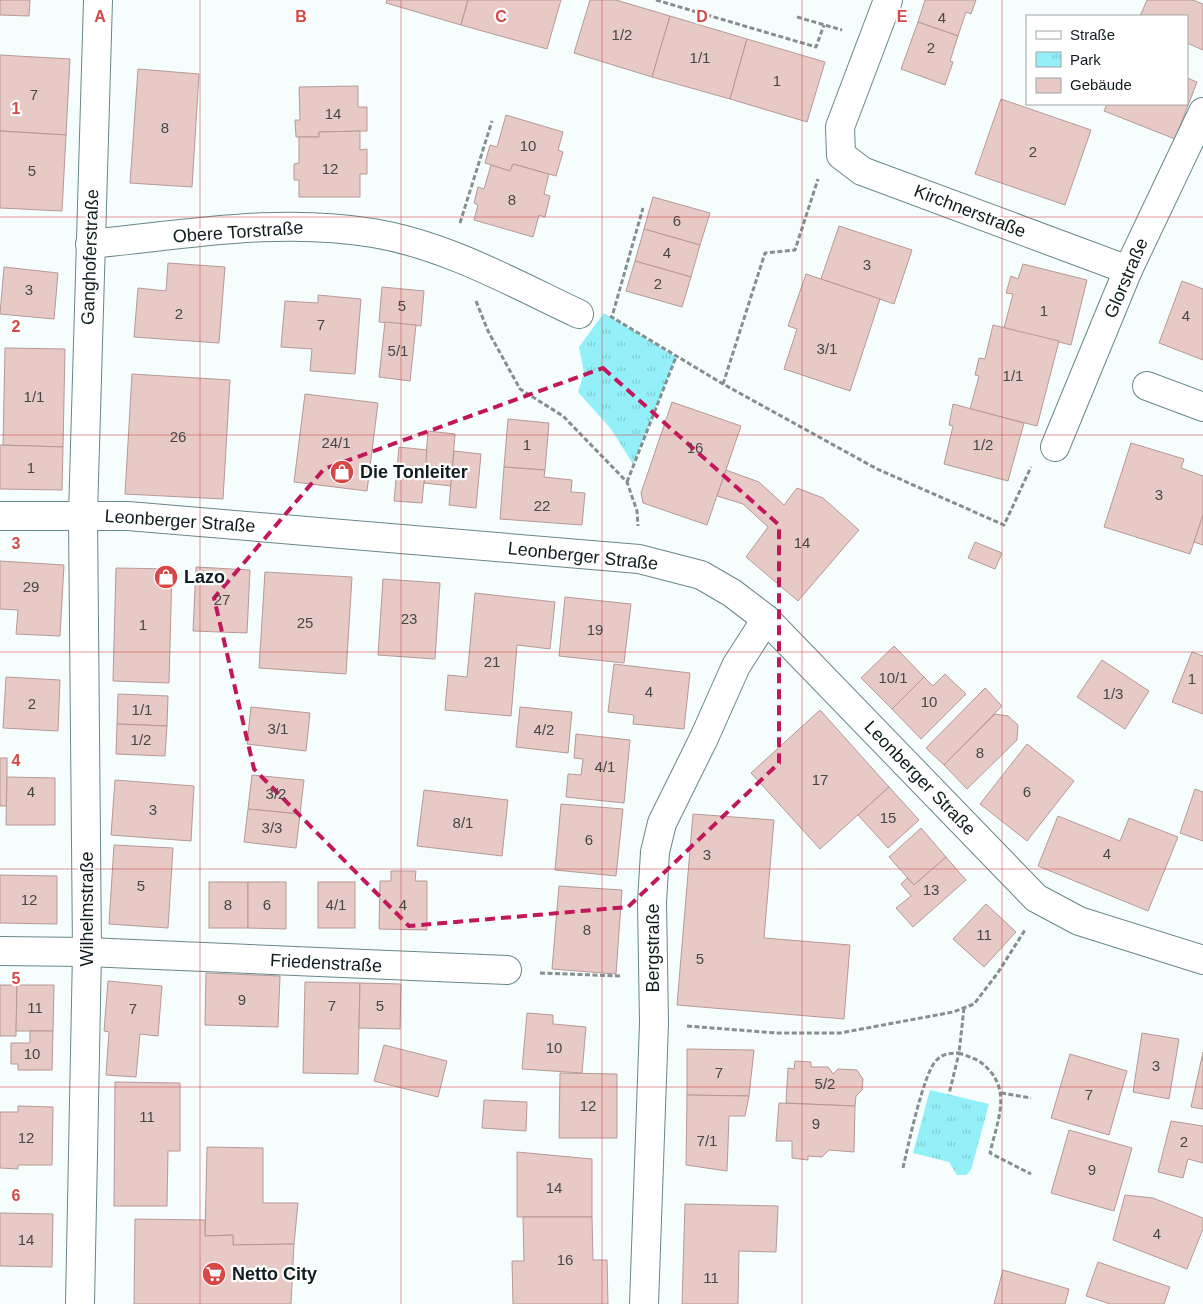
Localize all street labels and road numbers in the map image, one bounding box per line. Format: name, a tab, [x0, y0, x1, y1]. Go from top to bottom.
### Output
street label: Kirchnerstraße	[911, 181, 1029, 241]
street label: Ganghoferstraße	[78, 189, 102, 325]
street label: Obere Torstraße	[172, 217, 304, 247]
street label: Glorstraße	[1100, 235, 1152, 321]
street label: Leonberger Straße	[104, 506, 256, 536]
street label: Leonberger Straße	[507, 538, 659, 574]
street label: Leonberger Straße	[860, 717, 980, 839]
street label: Wilhelmstraße	[77, 851, 97, 967]
street label: Bergstraße	[643, 903, 663, 993]
street label: Friedenstraße	[270, 950, 382, 976]

